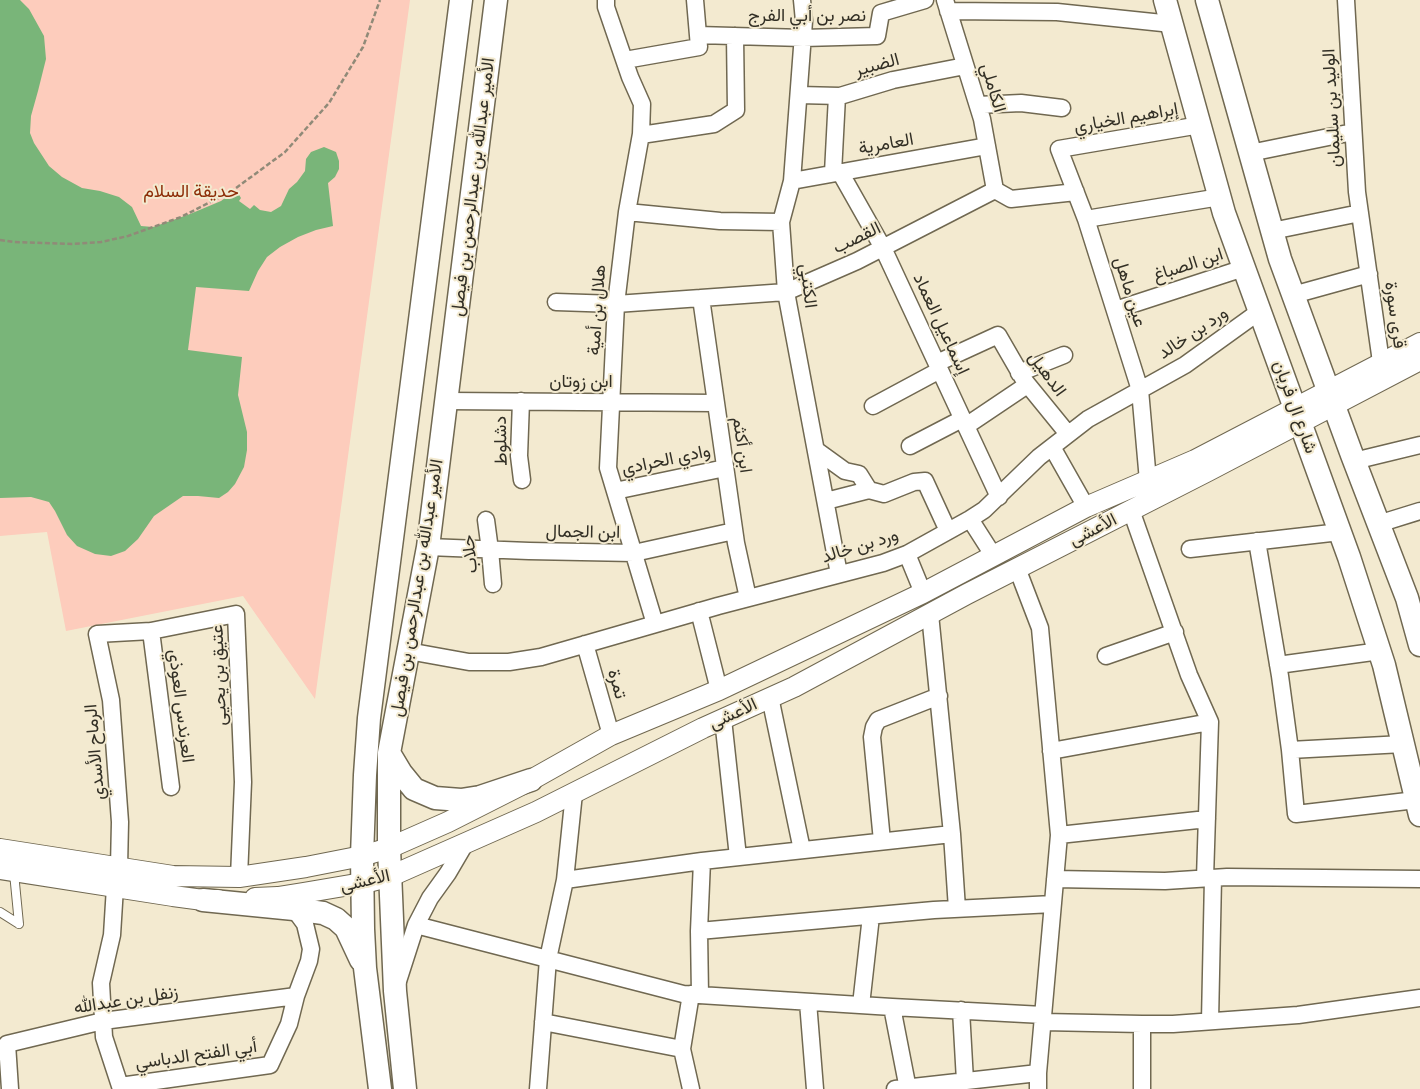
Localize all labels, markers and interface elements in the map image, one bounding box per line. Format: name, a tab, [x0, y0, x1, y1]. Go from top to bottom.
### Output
street label: نصر بن أبي الفرج	[748, 5, 866, 27]
street label: الوليد بن سليمان	[1318, 48, 1346, 168]
street label: الضبير	[852, 49, 902, 81]
street label: الأمير عبدالله بن عبدالرحمن بن فيصل	[446, 56, 500, 318]
street label: الكاملي	[976, 61, 1010, 115]
street label: إبراهيم الخياري	[1072, 98, 1180, 138]
street label: العامرية	[857, 129, 915, 159]
park label: حديقة السلام	[143, 181, 239, 203]
street label: القصب	[830, 217, 884, 259]
street label: ابن الصباغ	[1150, 244, 1226, 286]
street label: عين ماهل	[1109, 254, 1151, 330]
street label: الكتبي	[795, 263, 821, 309]
street label: هلال بن أمية	[583, 264, 611, 356]
street label: إسماعيل العماد	[908, 270, 974, 378]
street label: قرى سورة	[1380, 280, 1410, 350]
street label: ورد بن خالد	[1154, 302, 1232, 364]
street label: الدهيل	[1023, 347, 1071, 401]
street label: شارع ال فريان	[1268, 357, 1322, 457]
street label: ابن زوتان	[549, 371, 613, 393]
street label: دشلوط	[490, 416, 512, 466]
street label: ابن أكثم	[727, 416, 757, 474]
street label: وادي الحرادي	[620, 440, 712, 480]
street label: الأمير عبدالله بن عبدالرحمن بن فيصل	[386, 458, 448, 718]
street label: الأعشى	[1066, 509, 1120, 551]
street label: ابن الجمال	[545, 521, 621, 543]
street label: ورد بن خالد	[819, 524, 901, 568]
street label: حلاب	[457, 534, 483, 574]
street label: عتيق بن يحيى	[206, 624, 232, 726]
street label: العرندس العوذي	[163, 648, 199, 764]
street label: تمرة	[603, 667, 631, 701]
street label: الأعشى	[705, 694, 761, 734]
street label: الرماح الأسدي	[80, 703, 110, 801]
street label: الأعشى	[338, 865, 392, 897]
street label: زنفل بن عبدالله	[72, 981, 180, 1019]
street label: أبي الفتح الدباسي	[134, 1036, 258, 1074]

